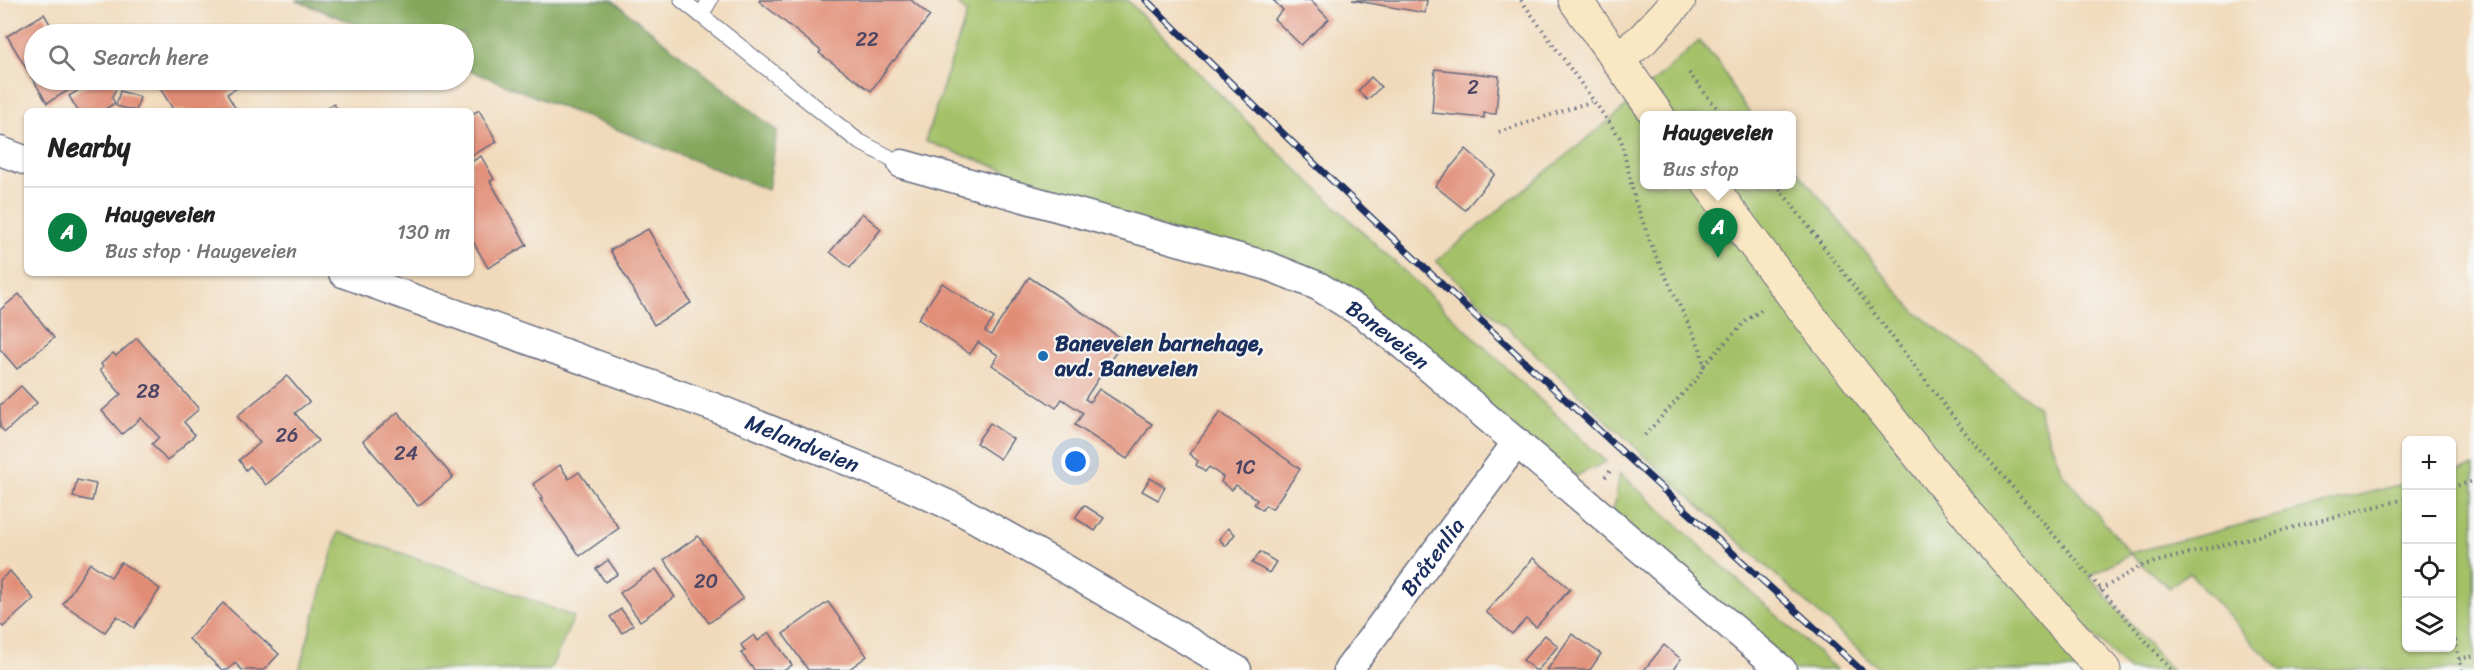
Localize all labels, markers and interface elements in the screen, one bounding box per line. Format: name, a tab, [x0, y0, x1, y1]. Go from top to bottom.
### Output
house number: 22	[855, 22, 879, 57]
search box	[24, 24, 474, 90]
text: Search here	[93, 38, 209, 77]
icon: search	[45, 41, 78, 74]
house number: 2	[1467, 70, 1479, 105]
popup	[1640, 111, 1796, 189]
text: Haugeveien	[1663, 113, 1773, 152]
text: Nearby	[48, 124, 130, 170]
text: Bus stop	[1663, 152, 1739, 187]
text: Haugeveien	[105, 195, 215, 234]
pin: A	[1698, 208, 1738, 258]
text: A	[61, 215, 74, 250]
text: 130 m	[397, 215, 450, 250]
text: Bus stop · Haugeveien	[105, 234, 297, 269]
street label: Baneveien	[1338, 288, 1439, 380]
place label: Baneveien barnehage, avd. Baneveien	[1054, 324, 1265, 388]
marker: Baneveien barnehage, avd. Baneveien	[1036, 349, 1050, 363]
house number: 28	[136, 374, 160, 409]
street label: Melandveien	[740, 402, 866, 484]
house number: 26	[276, 418, 298, 453]
house number: 24	[394, 436, 418, 471]
map controls	[2402, 436, 2456, 652]
button: +	[2402, 436, 2456, 490]
your location	[1061, 447, 1090, 476]
house number: 1C	[1234, 450, 1256, 485]
button: −	[2402, 490, 2456, 544]
street label: Bråtenlia	[1389, 509, 1475, 605]
button: locate	[2402, 544, 2456, 598]
house number: 20	[694, 564, 718, 599]
button: layers	[2402, 598, 2456, 652]

